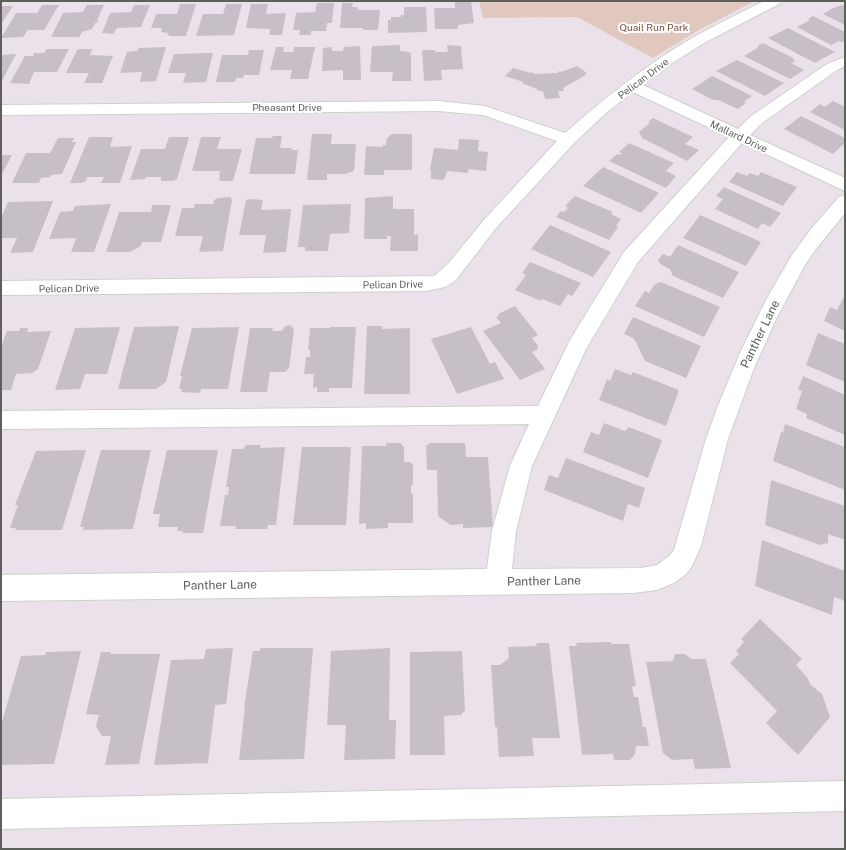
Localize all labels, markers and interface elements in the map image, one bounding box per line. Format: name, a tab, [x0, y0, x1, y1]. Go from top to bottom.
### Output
park label: Quail Run Park	[620, 21, 689, 33]
street label: Pelican Drive	[615, 55, 671, 101]
street label: Pheasant Drive	[252, 101, 322, 113]
street label: Mallard Drive	[708, 117, 770, 155]
street label: Pelican Drive	[363, 277, 424, 291]
street label: Pelican Drive	[39, 281, 100, 295]
street label: Panther Lane	[738, 298, 783, 370]
street label: Panther Lane	[507, 573, 581, 589]
street label: Panther Lane	[183, 577, 257, 593]

